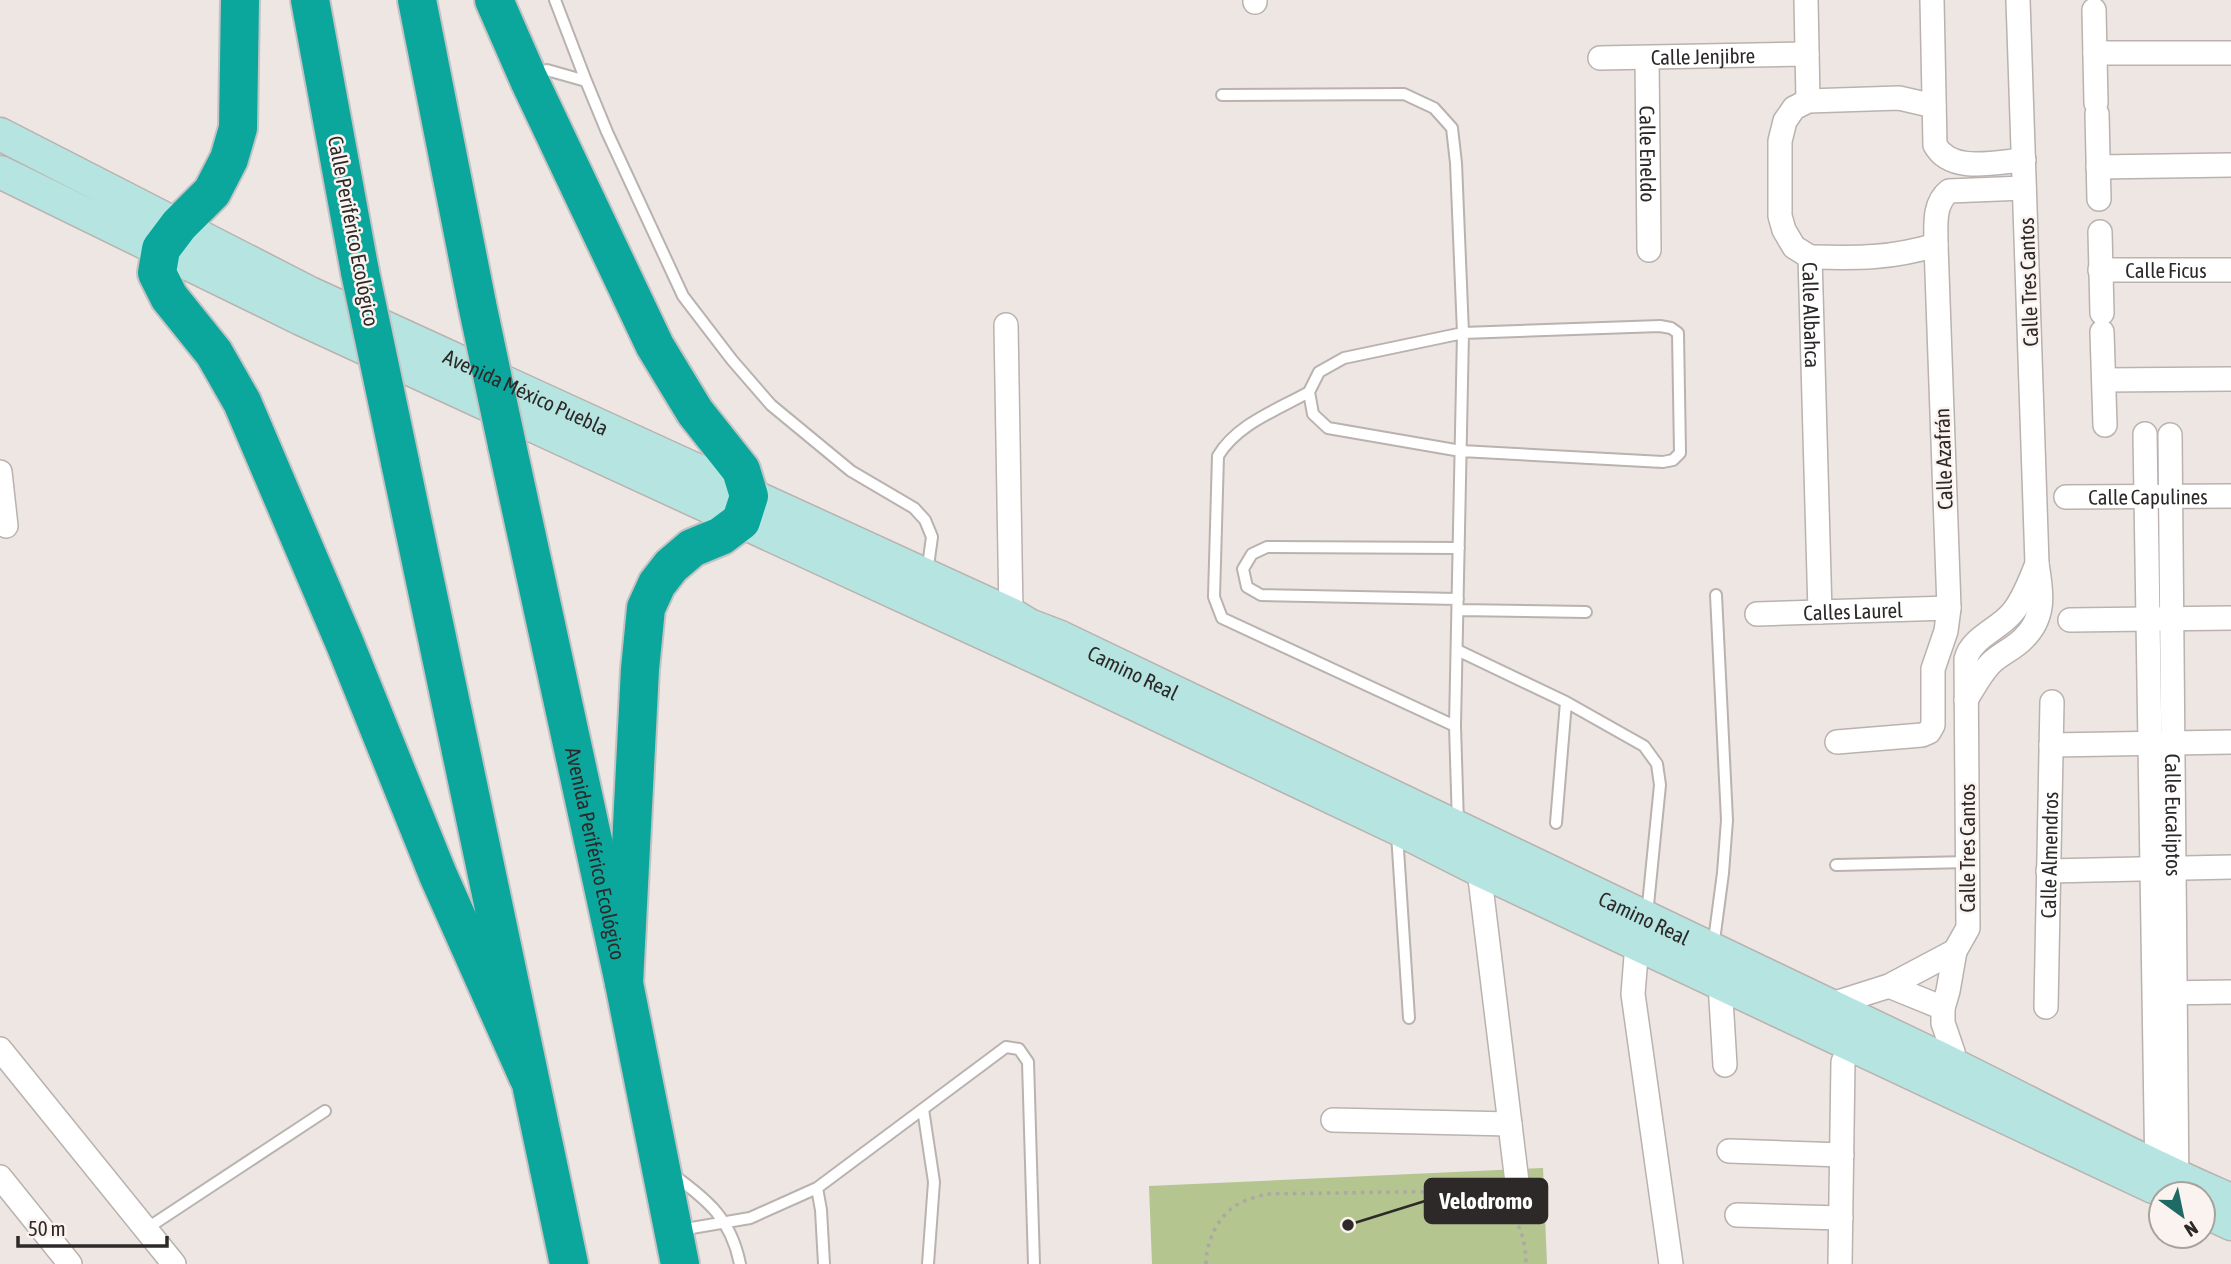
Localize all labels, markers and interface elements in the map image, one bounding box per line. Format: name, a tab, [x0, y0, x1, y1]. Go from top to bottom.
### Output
street label: Calle Jenjibre	[1651, 43, 1755, 69]
street label: Calle Eneldo	[1635, 106, 1661, 202]
street label: Calle Periférico Ecológico	[324, 134, 384, 328]
street label: Calle Tres Cantos	[2014, 217, 2042, 347]
street label: Calle Ficus	[2125, 258, 2207, 282]
street label: Calle Albahca	[1798, 262, 1825, 368]
street label: Avenida México Puebla	[440, 344, 612, 440]
street label: Calle Azafrán	[1929, 408, 1957, 510]
street label: Calle Capulines	[2088, 484, 2208, 509]
street label: Calles Laurel	[1803, 597, 1903, 625]
street label: Camino Real	[1084, 640, 1183, 705]
street label: Avenida Periférico Ecológico	[561, 745, 631, 962]
street label: Calle Eucaliptos	[2161, 753, 2186, 876]
street label: Calle Tres Cantos	[1955, 783, 1979, 913]
street label: Calle Almendros	[2036, 791, 2062, 919]
street label: Camino Real	[1595, 886, 1694, 950]
callout: Velodromo	[1425, 1179, 1547, 1223]
north arrow	[2147, 1180, 2217, 1250]
text: Velodromo	[1438, 1188, 1533, 1214]
scale bar	[18, 1204, 166, 1248]
text: 50 m	[28, 1216, 66, 1240]
text: N	[2181, 1217, 2202, 1242]

